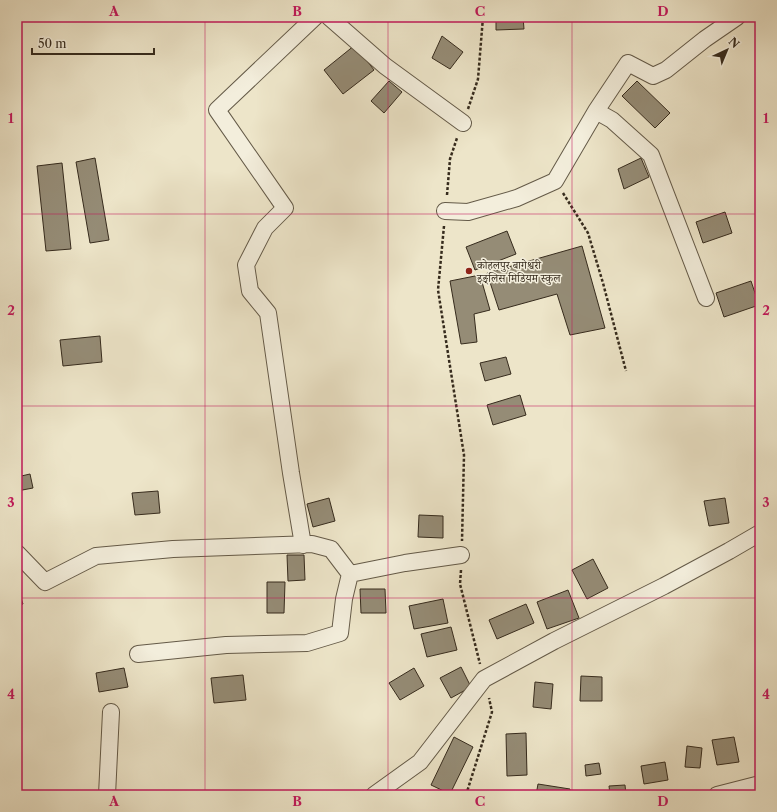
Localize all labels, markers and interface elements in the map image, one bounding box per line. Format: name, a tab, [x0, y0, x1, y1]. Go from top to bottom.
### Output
text: A	[108, 3, 120, 19]
text: B	[292, 3, 302, 19]
text: C	[475, 3, 485, 19]
text: D	[657, 3, 669, 19]
scale bar	[32, 30, 154, 56]
north arrow	[707, 30, 747, 70]
text: N	[726, 34, 743, 51]
text: 50 m	[38, 36, 67, 51]
text: 1	[8, 110, 14, 126]
text: 1	[763, 110, 769, 126]
place label: कोहलपुर बागेश्वरी इङ्लिस मिडियम स्कुल	[476, 258, 561, 285]
marker: कोहलपुर बागेश्वरी इङ्लिस मिडियम स्कुल	[464, 266, 474, 276]
text: 2	[7, 302, 15, 318]
text: 2	[762, 302, 770, 318]
text: 3	[7, 494, 15, 510]
text: 3	[762, 494, 770, 510]
text: 4	[7, 686, 15, 702]
text: 4	[762, 686, 770, 702]
text: A	[108, 793, 120, 809]
text: B	[292, 793, 302, 809]
text: C	[475, 793, 485, 809]
text: D	[657, 793, 669, 809]

